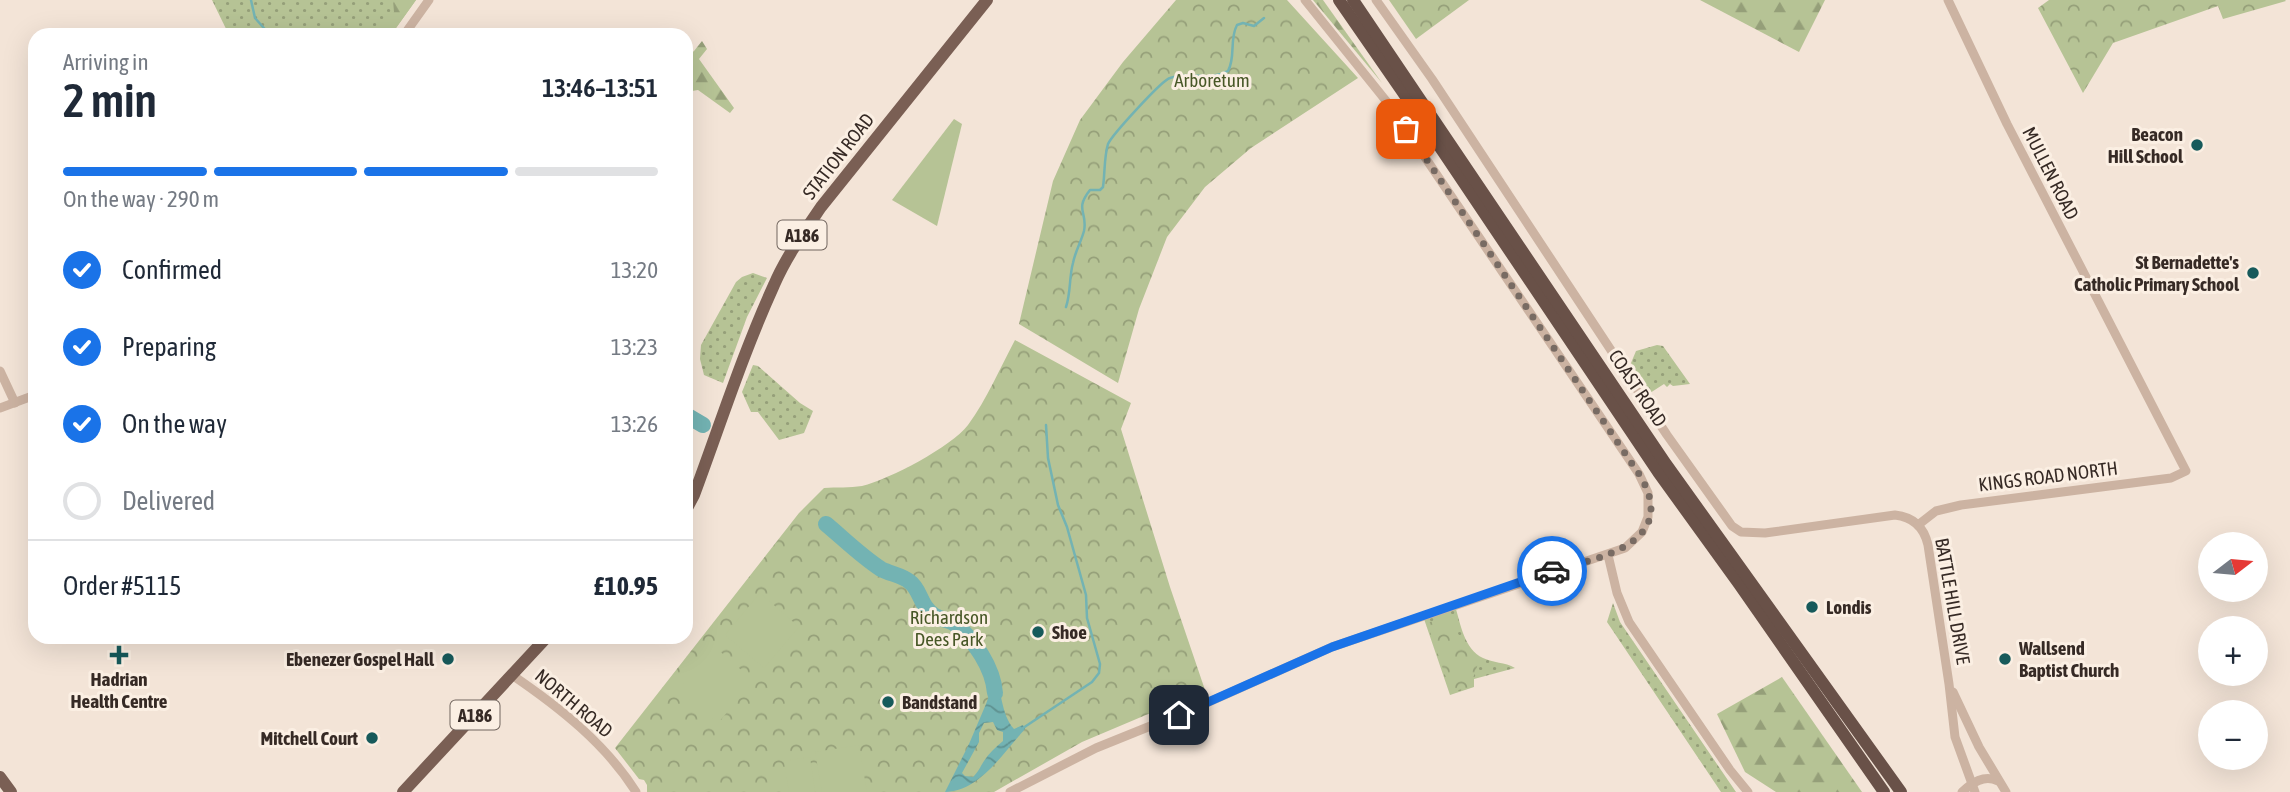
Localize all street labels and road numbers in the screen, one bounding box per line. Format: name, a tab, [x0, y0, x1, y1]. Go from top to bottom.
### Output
street label: STATION ROAD	[798, 109, 878, 203]
street label: MULLEN ROAD	[2018, 123, 2084, 223]
road number: A186	[778, 220, 826, 249]
street label: COAST ROAD	[1604, 345, 1672, 431]
street label: KINGS ROAD NORTH	[1977, 457, 2119, 495]
street label: BATTLE HILL DRIVE	[1931, 536, 1975, 666]
street label: NORTH ROAD	[531, 664, 617, 742]
road number: A186	[450, 700, 500, 730]

